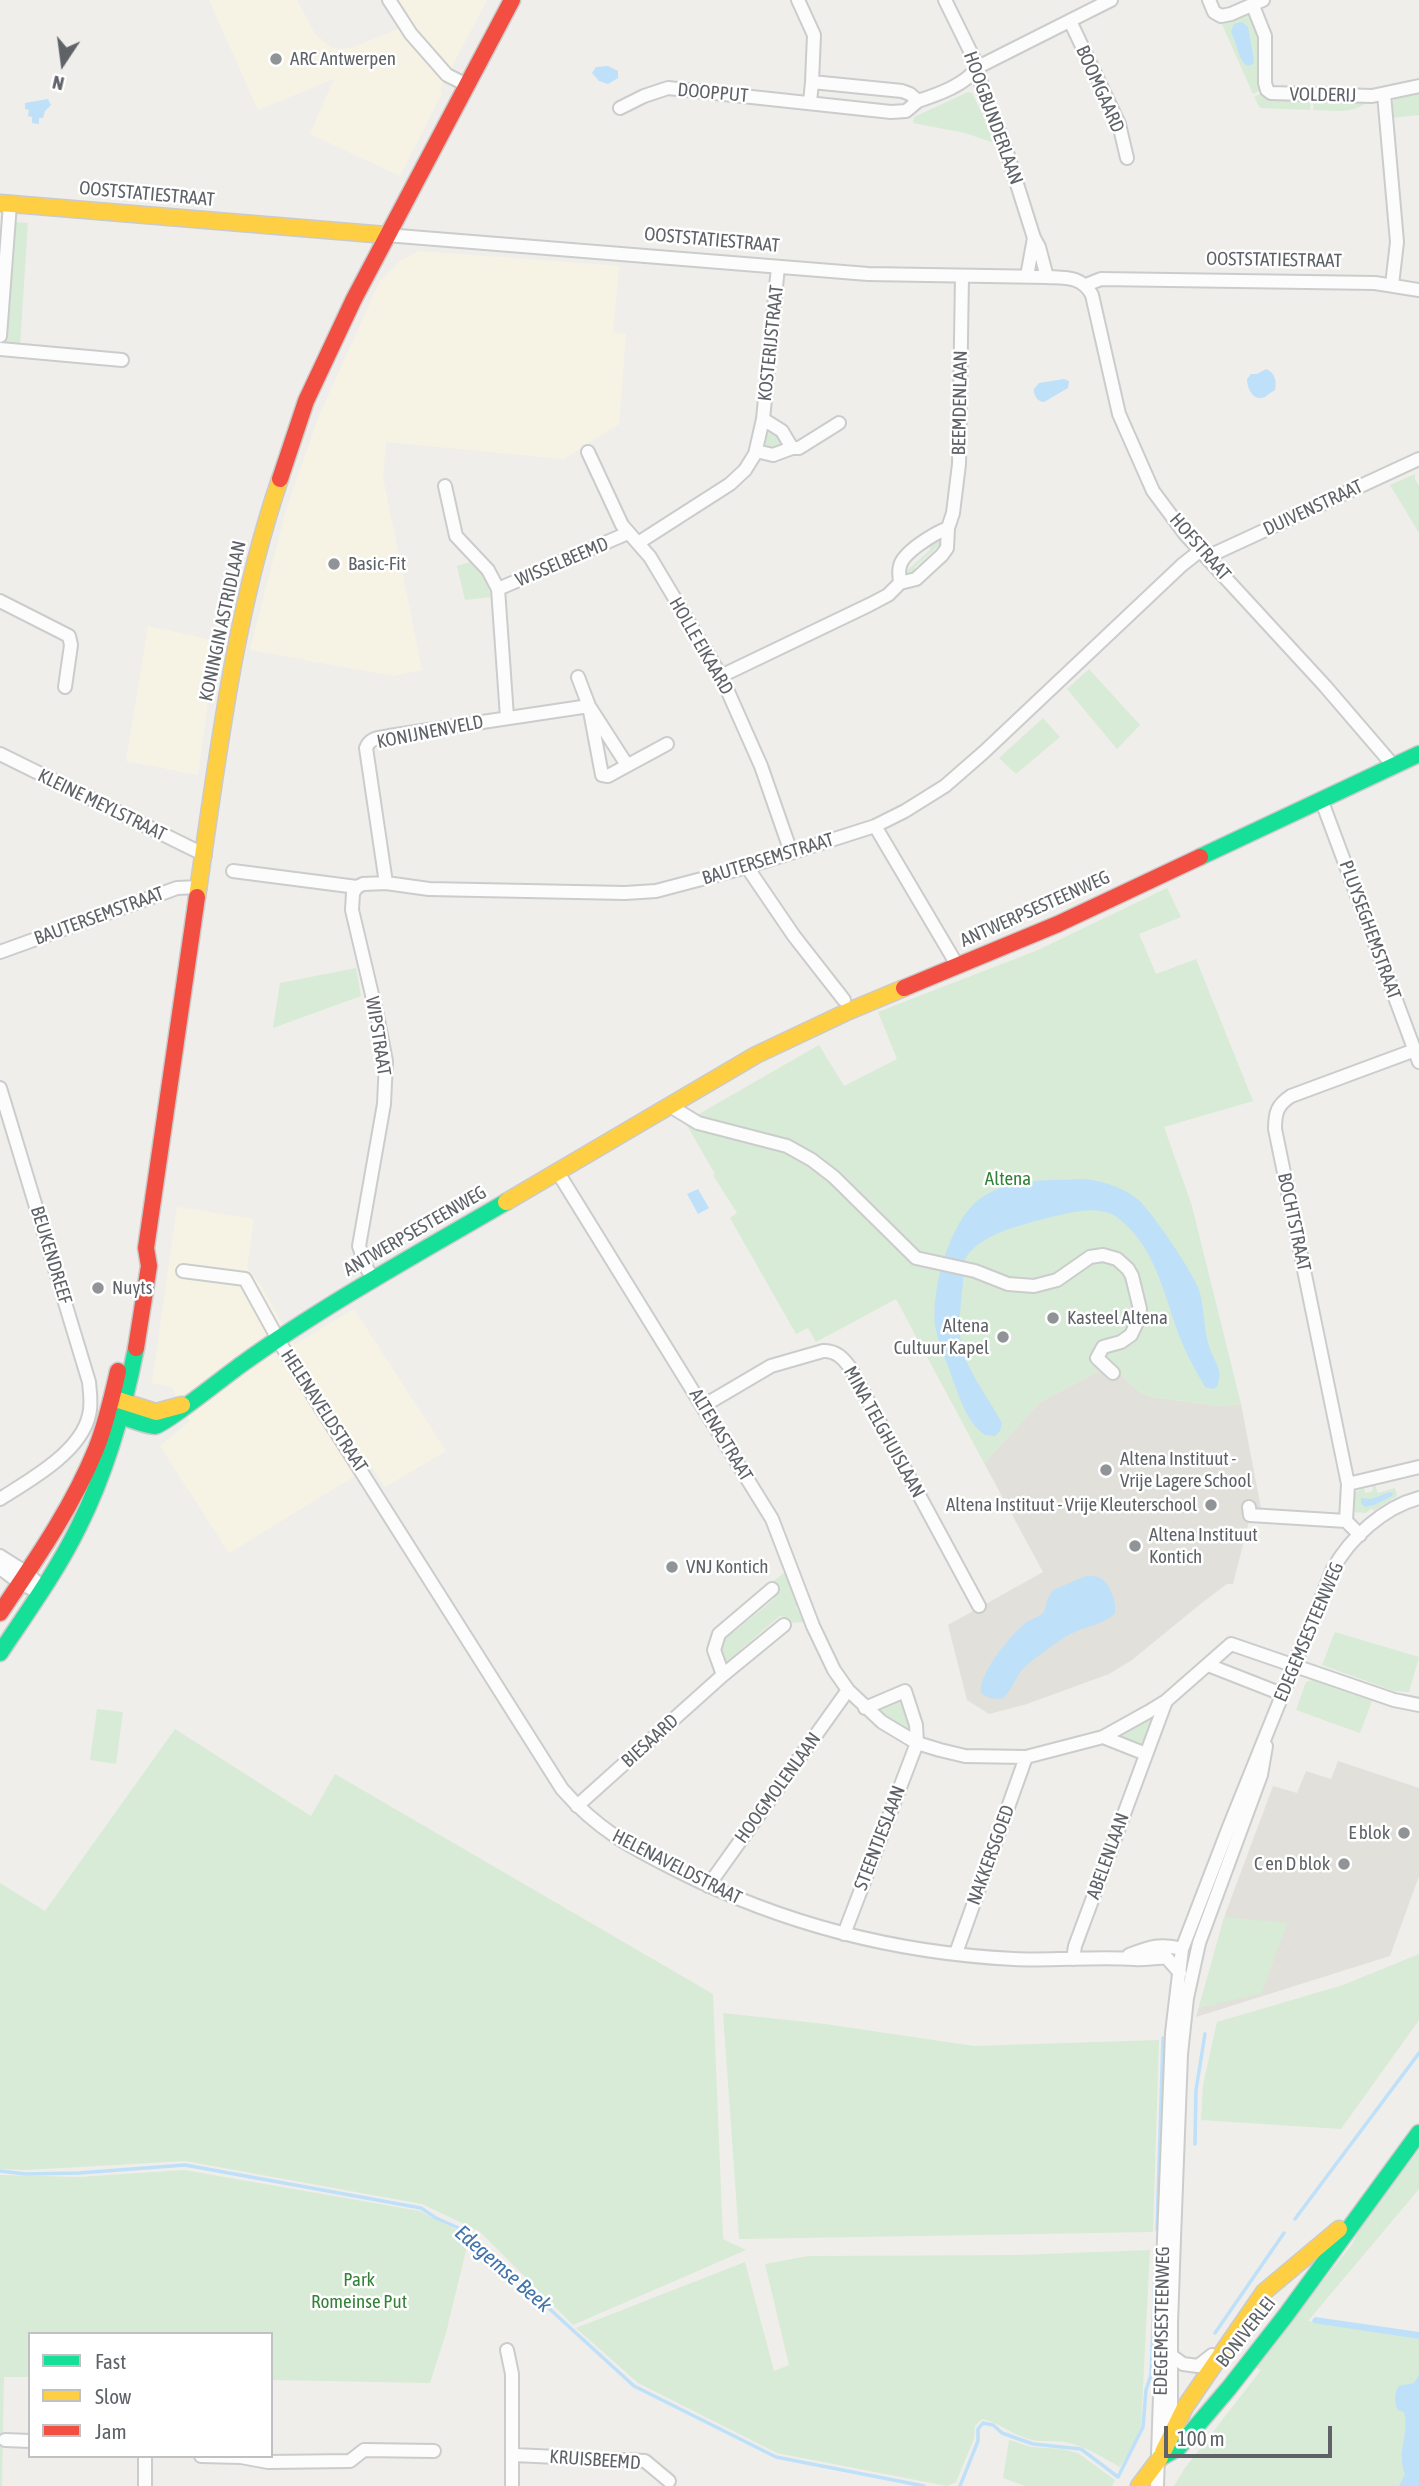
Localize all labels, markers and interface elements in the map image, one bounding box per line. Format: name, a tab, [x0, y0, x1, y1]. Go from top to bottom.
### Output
north arrow	[28, 28, 98, 98]
street label: BOOMGAARD	[1071, 42, 1129, 136]
place label: ARC Antwerpen	[290, 48, 396, 70]
street label: HOOGBUNDERLAAN	[958, 48, 1028, 188]
marker: ARC Antwerpen	[268, 51, 284, 67]
text: N	[50, 71, 66, 95]
street label: DOOPPUT	[677, 79, 749, 107]
street label: VOLDERIJ	[1289, 83, 1357, 107]
street label: OOSTSTATIESTRAAT	[78, 177, 216, 211]
street label: OOSTSTATIESTRAAT	[643, 223, 781, 257]
street label: OOSTSTATIESTRAAT	[1206, 247, 1342, 273]
street label: KOSTERIJSTRAAT	[754, 284, 788, 402]
street label: BEEMDENLAAN	[948, 350, 972, 456]
street label: DUIVENSTRAAT	[1260, 475, 1366, 541]
street label: HOFSTRAAT	[1165, 509, 1235, 585]
street label: WISSELBEEMD	[512, 532, 612, 592]
street label: KONINGIN ASTRIDLAAN	[195, 539, 251, 703]
place label: Basic-Fit	[348, 553, 406, 575]
marker: Basic-Fit	[326, 556, 342, 572]
street label: HOLLE EIKAARD	[664, 593, 738, 699]
street label: KONIJNENVELD	[375, 711, 485, 753]
street label: KLEINE MEYLSTRAAT	[34, 764, 170, 846]
street label: BAUTERSEMSTRAAT	[700, 828, 836, 890]
street label: PLUYSEGHEMSTRAAT	[1334, 857, 1406, 1003]
street label: ANTWERPSESTEENWEG	[957, 866, 1113, 952]
street label: BAUTERSEMSTRAAT	[31, 882, 167, 950]
street label: WIPSTRAAT	[360, 995, 396, 1077]
park label: Altena	[985, 1168, 1031, 1190]
street label: BOCHTSTRAAT	[1272, 1171, 1316, 1273]
street label: ANTWERPSESTEENWEG	[339, 1181, 491, 1281]
street label: BEUKENDREEF	[25, 1203, 77, 1307]
place label: Nuyts	[112, 1277, 152, 1299]
marker: Nuyts	[90, 1280, 106, 1296]
place label: Kasteel Altena	[1067, 1307, 1168, 1329]
marker: Kasteel Altena	[1045, 1310, 1061, 1326]
place label: Altena Cultuur Kapel	[894, 1315, 989, 1359]
marker: Altena Cultuur Kapel	[995, 1329, 1011, 1345]
street label: HELENAVELDSTRAAT	[276, 1345, 372, 1477]
street label: MINA TELGHUISLAAN	[839, 1362, 929, 1502]
street label: ALTENASTRAAT	[684, 1385, 758, 1485]
place label: Altena Instituut - Vrije Lagere School	[1120, 1448, 1251, 1492]
marker: Altena Instituut - Vrije Lagere School	[1098, 1462, 1114, 1478]
place label: Altena Instituut - Vrije Kleuterschool	[946, 1494, 1197, 1516]
marker: Altena Instituut - Vrije Kleuterschool	[1203, 1497, 1219, 1513]
place label: Altena Instituut Kontich	[1149, 1524, 1258, 1568]
marker: Altena Instituut Kontich	[1127, 1538, 1143, 1554]
place label: VNJ Kontich	[686, 1556, 768, 1578]
marker: VNJ Kontich	[664, 1559, 680, 1575]
street label: EDEGEMSESTEENWEG	[1269, 1559, 1349, 1705]
street label: BIESAARD	[617, 1710, 683, 1772]
street label: HOOGMOLENLAAN	[730, 1728, 826, 1848]
street label: STEENTJESLAAN	[850, 1782, 910, 1894]
street label: NAKKERSGOED	[962, 1802, 1020, 1908]
street label: ABELENLAAN	[1082, 1810, 1134, 1902]
place label: E blok	[1348, 1822, 1390, 1844]
street label: HELENAVELDSTRAAT	[609, 1825, 745, 1909]
marker: E blok	[1396, 1825, 1412, 1841]
place label: C en D blok	[1254, 1853, 1330, 1875]
marker: C en D blok	[1336, 1856, 1352, 1872]
water label: Edegemse Beek	[450, 2220, 556, 2318]
street label: EDEGEMSESTEENWEG	[1149, 2246, 1175, 2396]
park label: Park Romeinse Put	[311, 2269, 407, 2313]
street label: BONIVERLEI	[1211, 2292, 1281, 2372]
legend	[28, 2332, 273, 2458]
text: Fast	[95, 2349, 126, 2373]
text: Slow	[95, 2384, 131, 2408]
scale bar	[1167, 2412, 1335, 2456]
text: Jam	[95, 2419, 127, 2443]
text: 100 m	[1177, 2426, 1225, 2450]
street label: KRUISBEEMD	[549, 2445, 641, 2475]

